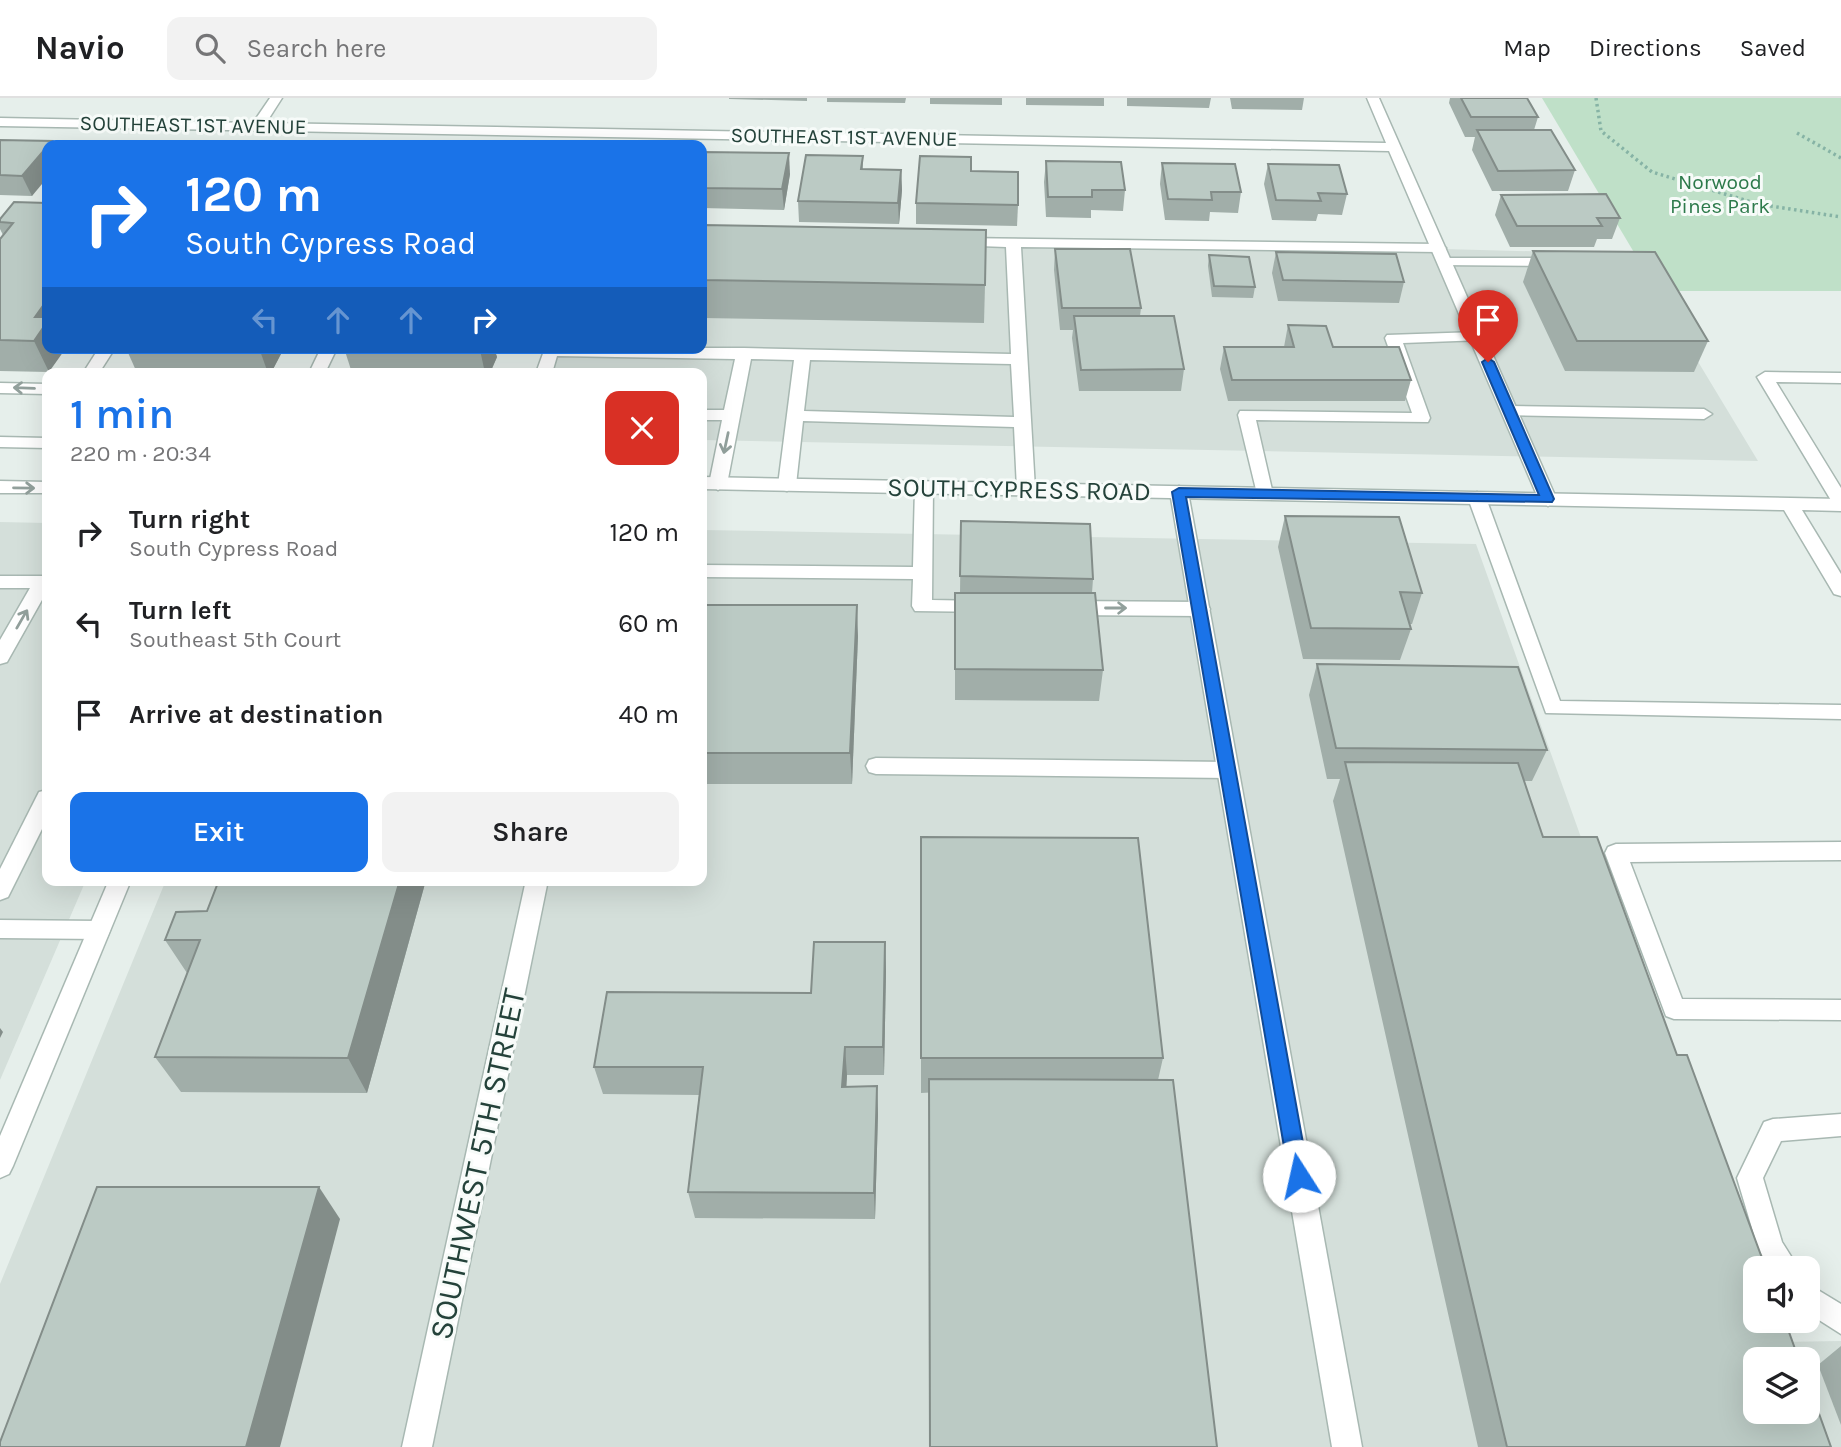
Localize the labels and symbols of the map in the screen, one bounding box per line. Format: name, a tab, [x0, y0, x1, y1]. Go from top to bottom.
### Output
street label: SOUTHEAST 1ST AVENUE	[79, 111, 307, 139]
street label: SOUTHEAST 1ST AVENUE	[730, 123, 958, 151]
park label: Norwood Pines Park	[1670, 170, 1770, 218]
pin	[1458, 290, 1518, 362]
one-way arrow	[12, 382, 35, 395]
one-way arrow	[719, 431, 733, 454]
street label: SOUTH CYPRESS ROAD	[887, 472, 1151, 507]
one-way arrow	[12, 481, 35, 495]
one-way arrow	[1104, 601, 1127, 615]
one-way arrow	[15, 610, 29, 630]
street label: SOUTHWEST 5TH STREET	[422, 985, 533, 1343]
position arrow	[1262, 1139, 1336, 1213]

